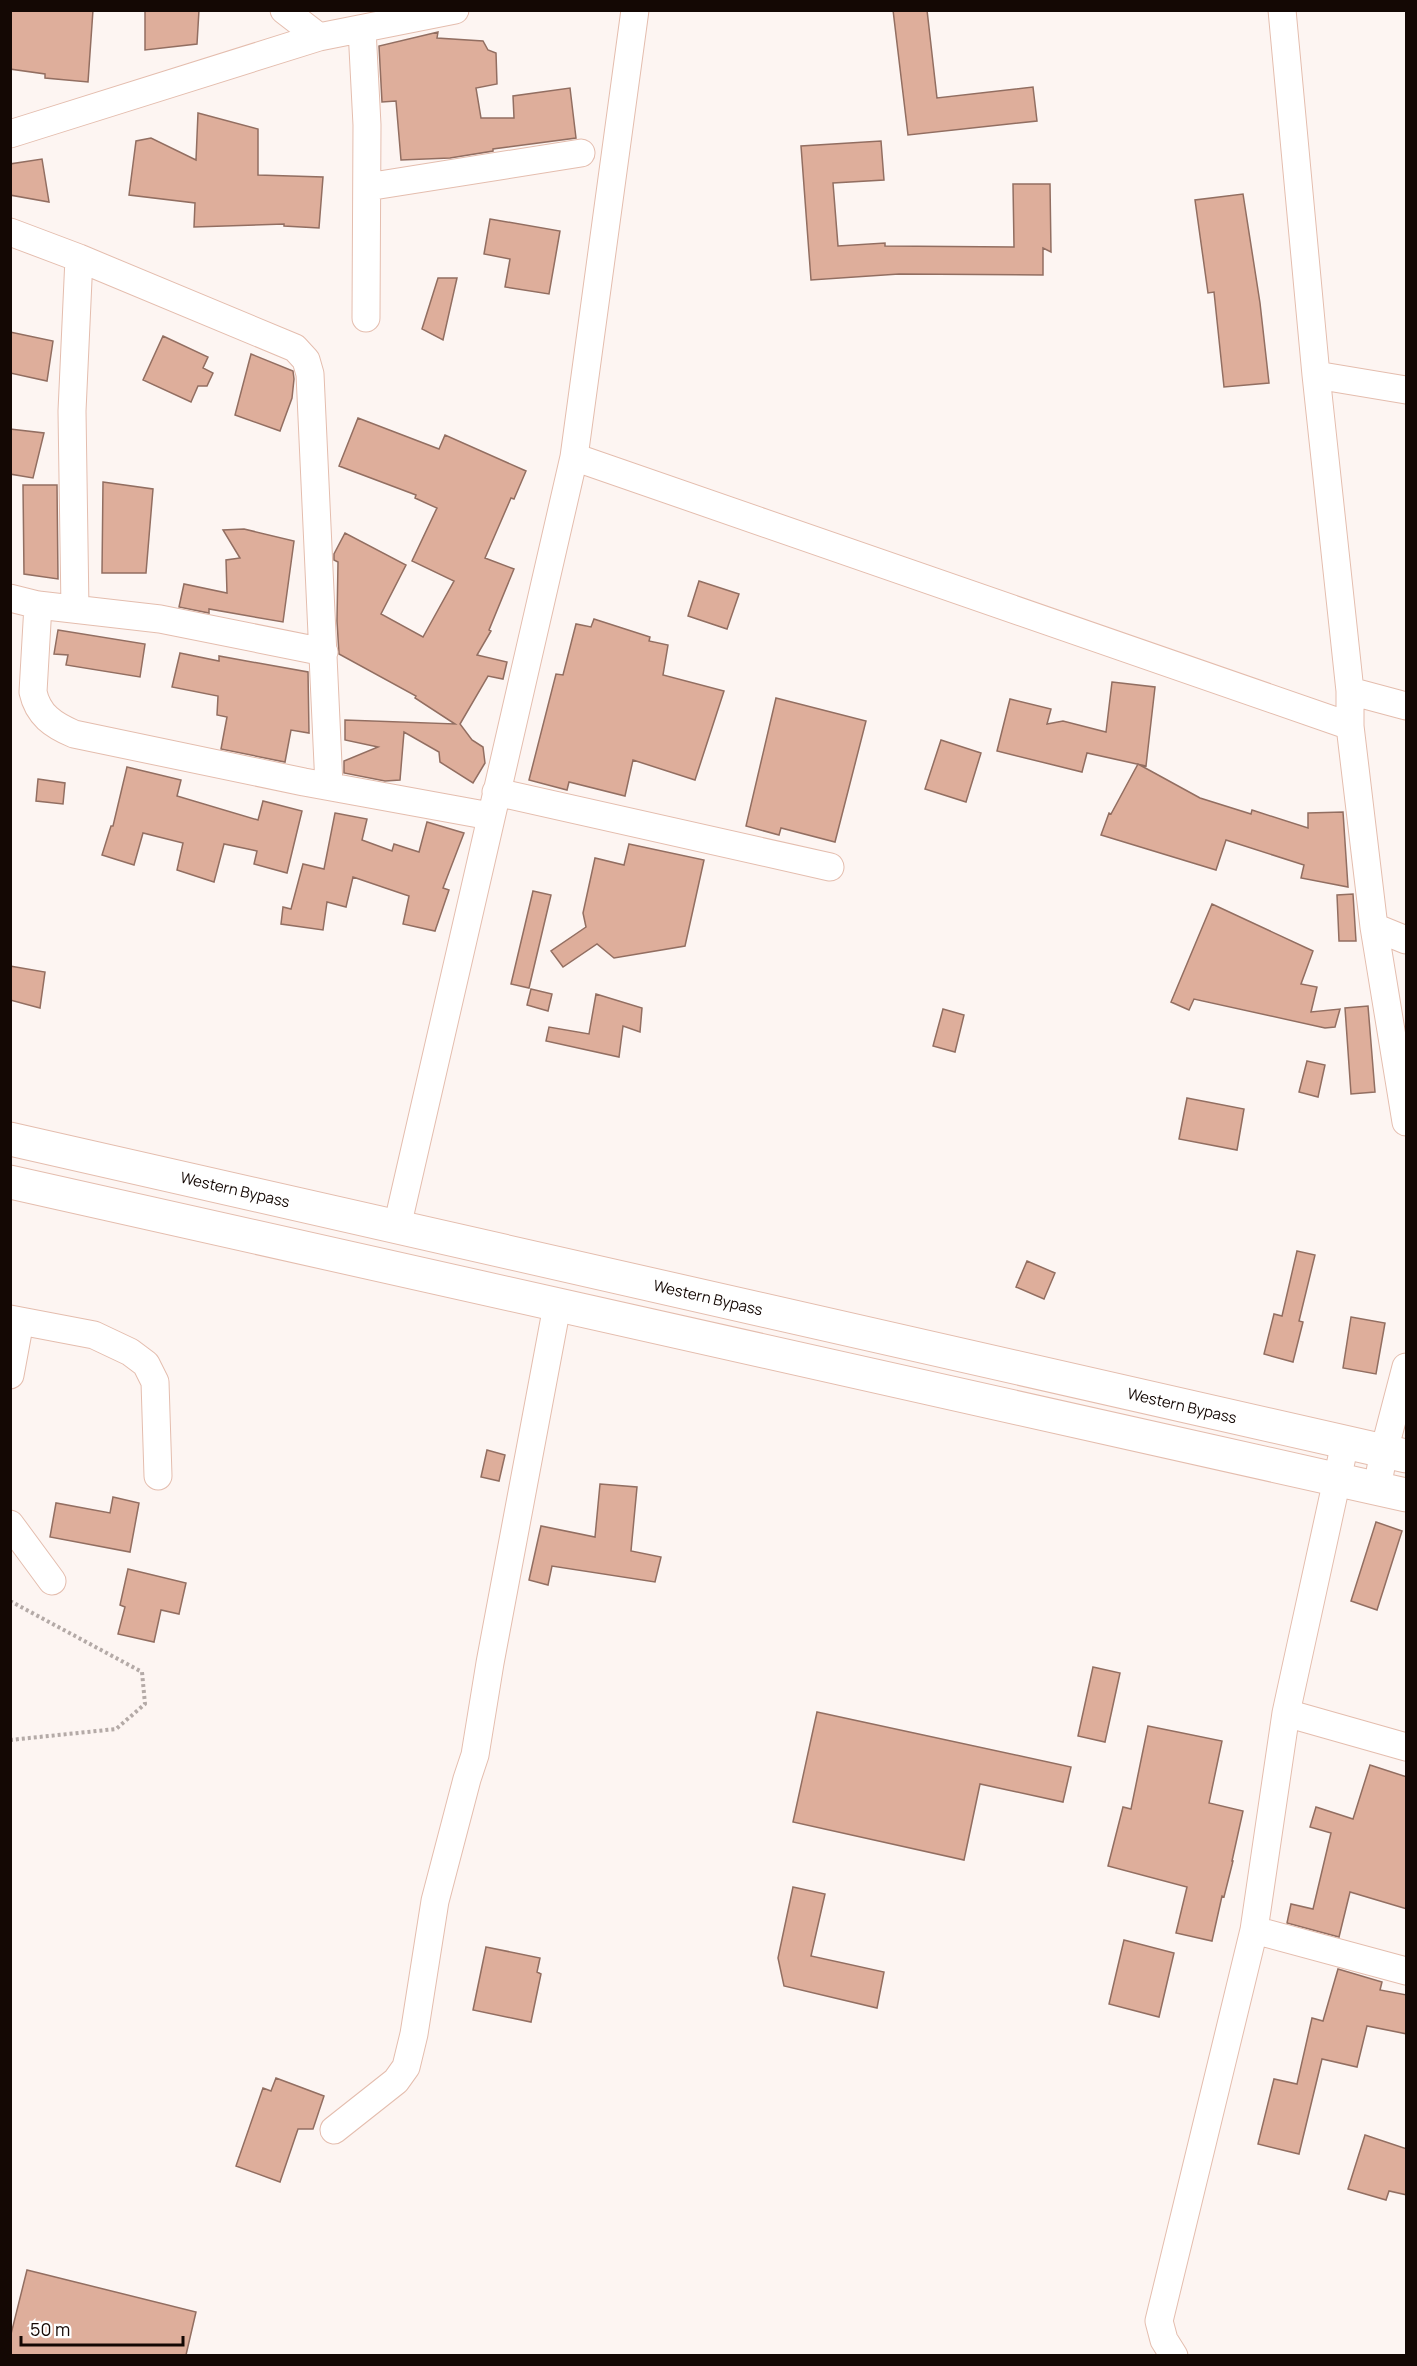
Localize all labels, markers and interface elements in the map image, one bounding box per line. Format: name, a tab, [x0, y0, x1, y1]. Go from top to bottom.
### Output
street label: Western Bypass	[178, 1167, 292, 1212]
street label: Western Bypass	[651, 1275, 765, 1320]
street label: Western Bypass	[1125, 1383, 1239, 1428]
scale bar	[21, 2309, 183, 2347]
text: 50 m	[30, 2317, 70, 2341]

